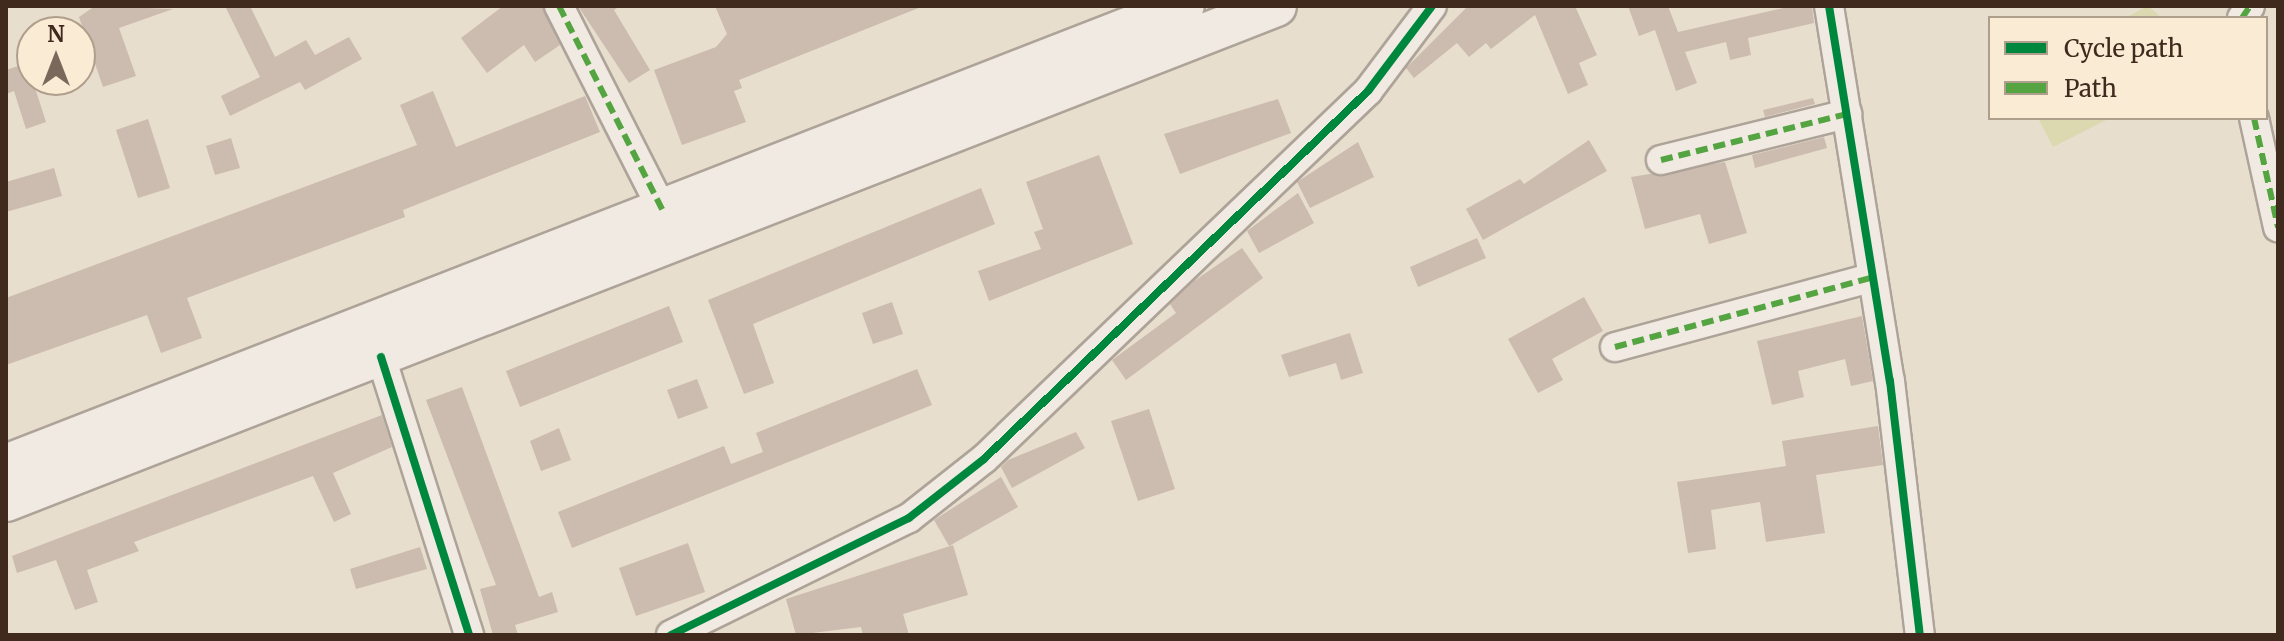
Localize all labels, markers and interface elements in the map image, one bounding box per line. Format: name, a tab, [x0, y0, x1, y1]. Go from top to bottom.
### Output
north arrow	[16, 16, 96, 96]
legend	[1988, 16, 2268, 120]
text: N	[47, 20, 65, 48]
text: Cycle path	[2064, 33, 2183, 64]
text: Path	[2064, 73, 2117, 104]

